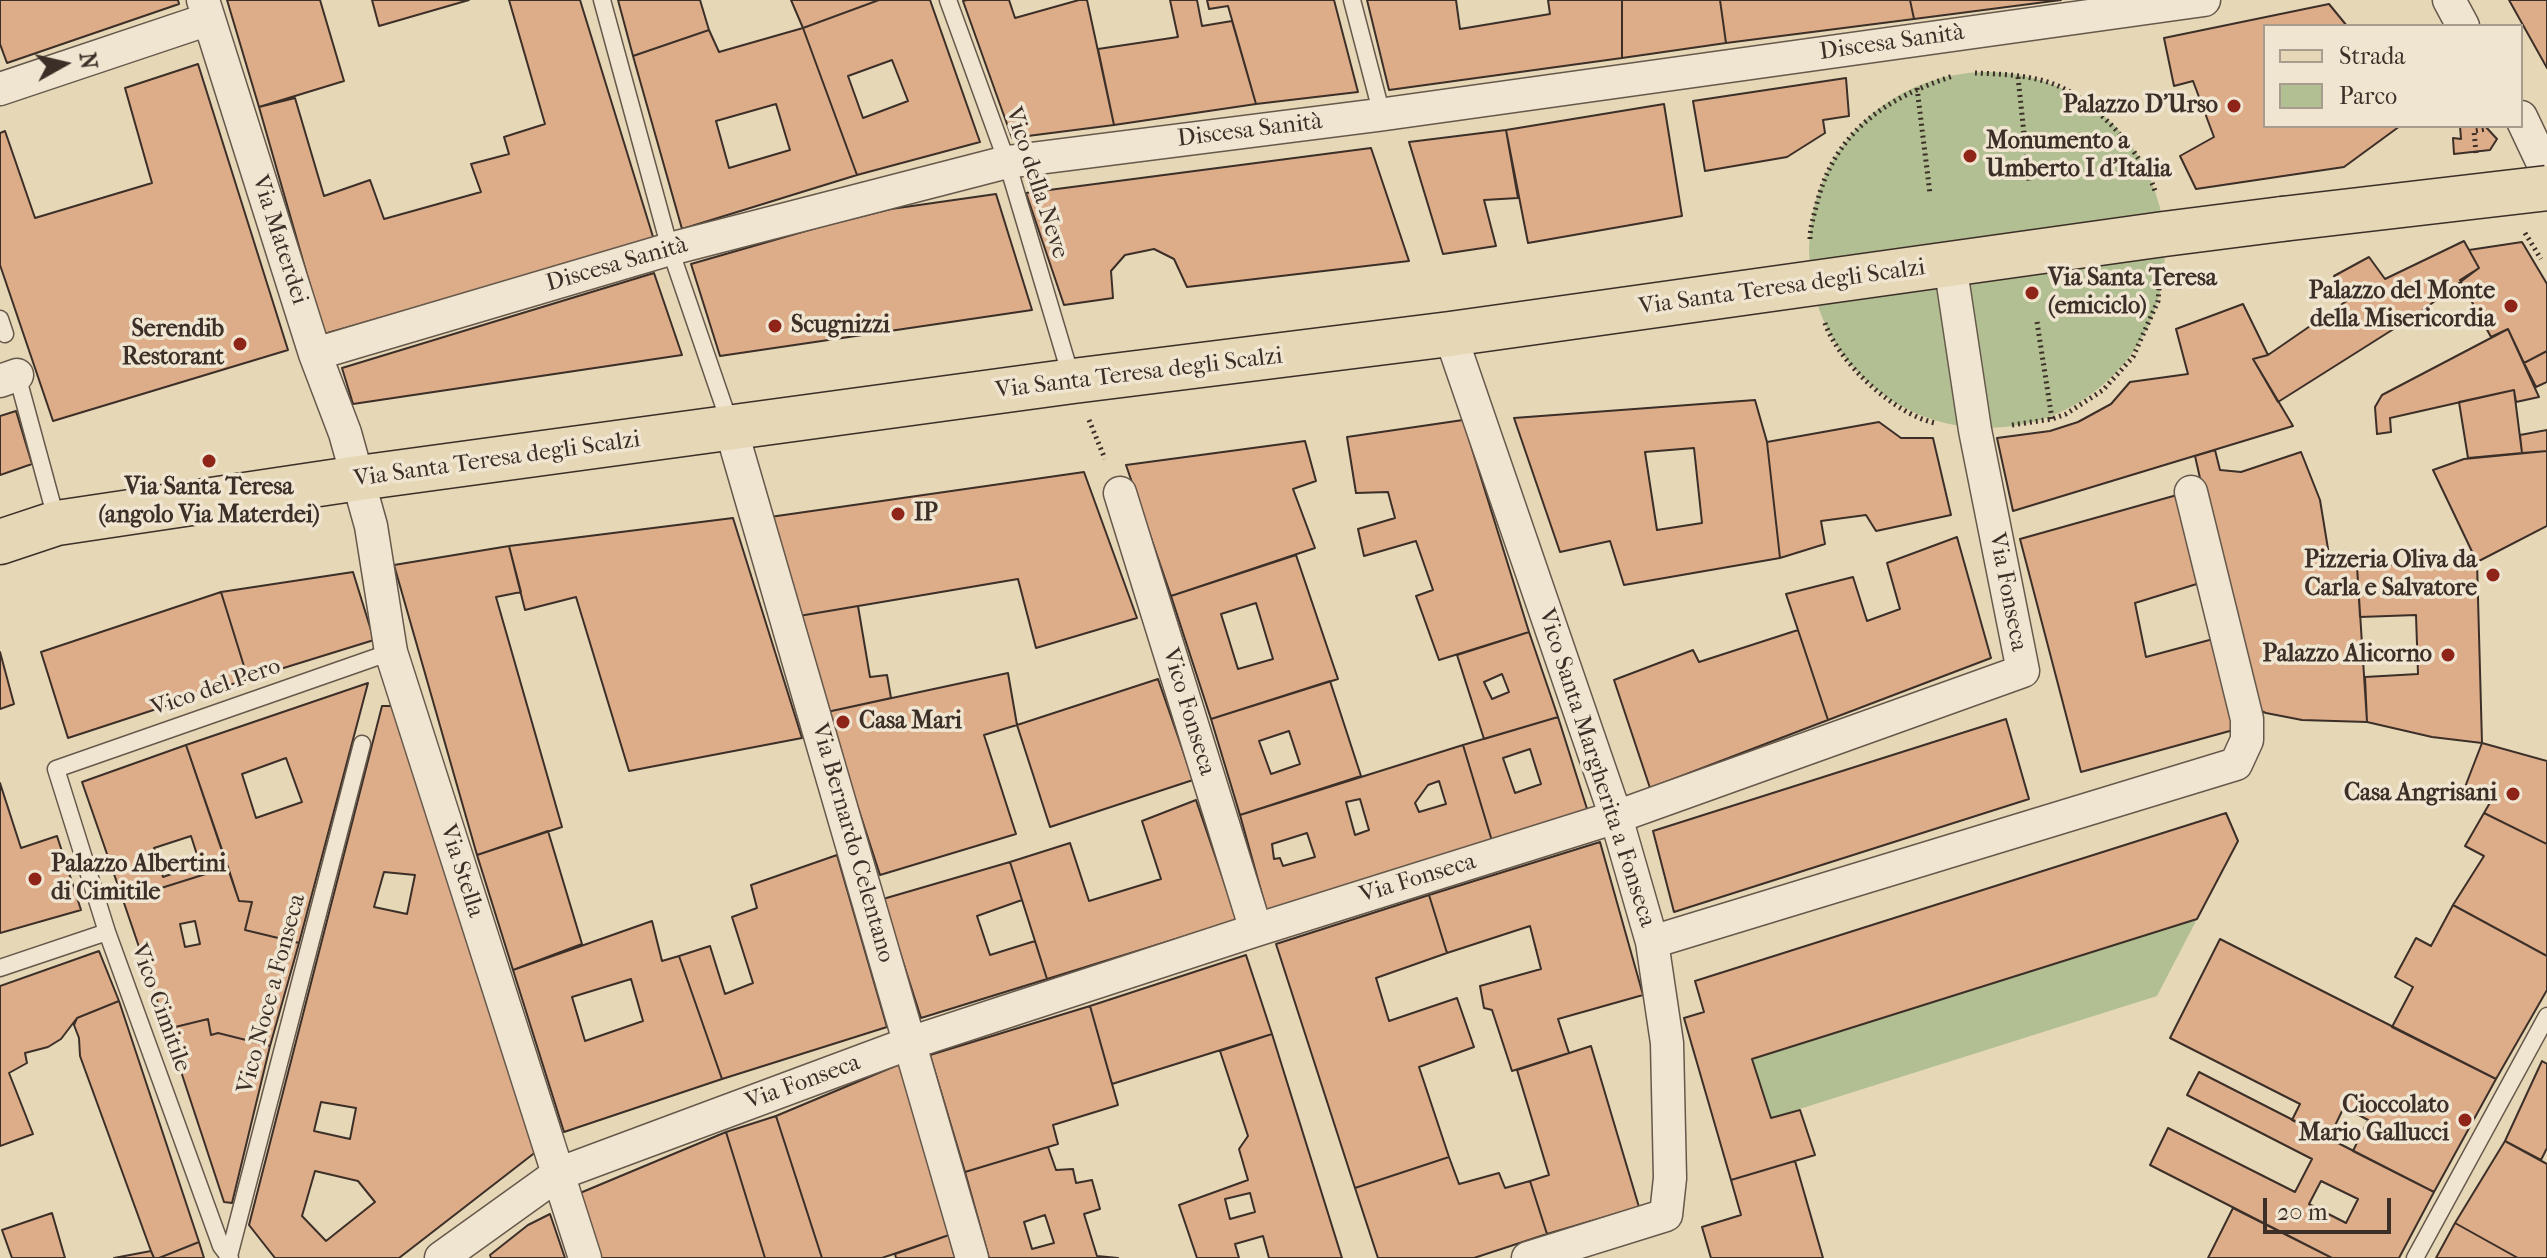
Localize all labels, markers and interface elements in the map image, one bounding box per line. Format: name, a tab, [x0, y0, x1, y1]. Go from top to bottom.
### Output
street label: Discesa Sanità	[1818, 19, 1966, 67]
north arrow	[24, 24, 104, 104]
legend	[2263, 24, 2523, 128]
text: Strada	[2339, 42, 2405, 70]
text: N	[74, 51, 102, 71]
text: Parco	[2339, 82, 2397, 110]
place label: Palazzo D'Urso	[2063, 92, 2218, 120]
marker: Palazzo D'Urso	[2225, 97, 2243, 115]
street label: Vico della Neve	[998, 104, 1074, 262]
street label: Discesa Sanità	[1176, 108, 1324, 154]
place label: Monumento a Umberto I d'Italia	[1986, 128, 2171, 184]
marker: Monumento a Umberto I d'Italia	[1961, 147, 1979, 165]
street label: Via Materdei	[245, 172, 313, 308]
street label: Discesa Sanità	[543, 231, 691, 299]
street label: Via Santa Teresa degli Scalzi	[1637, 254, 1927, 322]
place label: Via Santa Teresa (emiciclo)	[2048, 265, 2217, 321]
place label: Palazzo del Monte della Misericordia	[2309, 278, 2495, 334]
marker: Via Santa Teresa (emiciclo)	[2023, 284, 2041, 302]
marker: Palazzo del Monte della Misericordia	[2502, 297, 2520, 315]
place label: Scugnizzi	[791, 312, 890, 340]
place label: Serendib Restorant	[122, 316, 224, 372]
marker: Scugnizzi	[766, 317, 784, 335]
marker: Serendib Restorant	[231, 335, 249, 353]
street label: Via Santa Teresa degli Scalzi	[994, 342, 1284, 406]
street label: Via Santa Teresa degli Scalzi	[352, 426, 642, 494]
marker: Via Santa Teresa (angolo Via Materdei)	[200, 452, 218, 470]
place label: Via Santa Teresa (angolo Via Materdei)	[98, 474, 320, 530]
place label: IP	[914, 500, 938, 528]
marker: IP	[889, 505, 907, 523]
street label: Via Fonseca	[1981, 530, 2033, 654]
place label: Pizzeria Oliva da Carla e Salvatore	[2304, 547, 2477, 603]
marker: Pizzeria Oliva da Carla e Salvatore	[2484, 566, 2502, 584]
street label: Vico Santa Margherita a Fonseca	[1531, 605, 1661, 931]
place label: Palazzo Alicorno	[2262, 641, 2432, 669]
street label: Vico Fonseca	[1155, 645, 1221, 779]
marker: Palazzo Alicorno	[2439, 646, 2457, 664]
street label: Vico del Pero	[147, 652, 285, 724]
place label: Casa Mari	[859, 708, 962, 736]
marker: Casa Mari	[834, 713, 852, 731]
street label: Via Bernardo Celentano	[804, 720, 900, 966]
place label: Casa Angrisani	[2344, 780, 2497, 808]
marker: Casa Angrisani	[2504, 785, 2522, 803]
street label: Via Stella	[432, 821, 490, 921]
street label: Via Fonseca	[1356, 848, 1480, 910]
place label: Palazzo Albertini di Cimitile	[51, 851, 226, 907]
marker: Palazzo Albertini di Cimitile	[26, 870, 44, 888]
street label: Vico Noce a Fonseca	[232, 891, 312, 1097]
street label: Vico Cimitile	[123, 940, 197, 1076]
street label: Via Fonseca	[742, 1049, 864, 1117]
place label: Cioccolato Mario Gallucci	[2299, 1092, 2449, 1148]
marker: Cioccolato Mario Gallucci	[2456, 1111, 2474, 1129]
scale bar	[2267, 1182, 2395, 1232]
text: 20 m	[2277, 1198, 2328, 1226]

